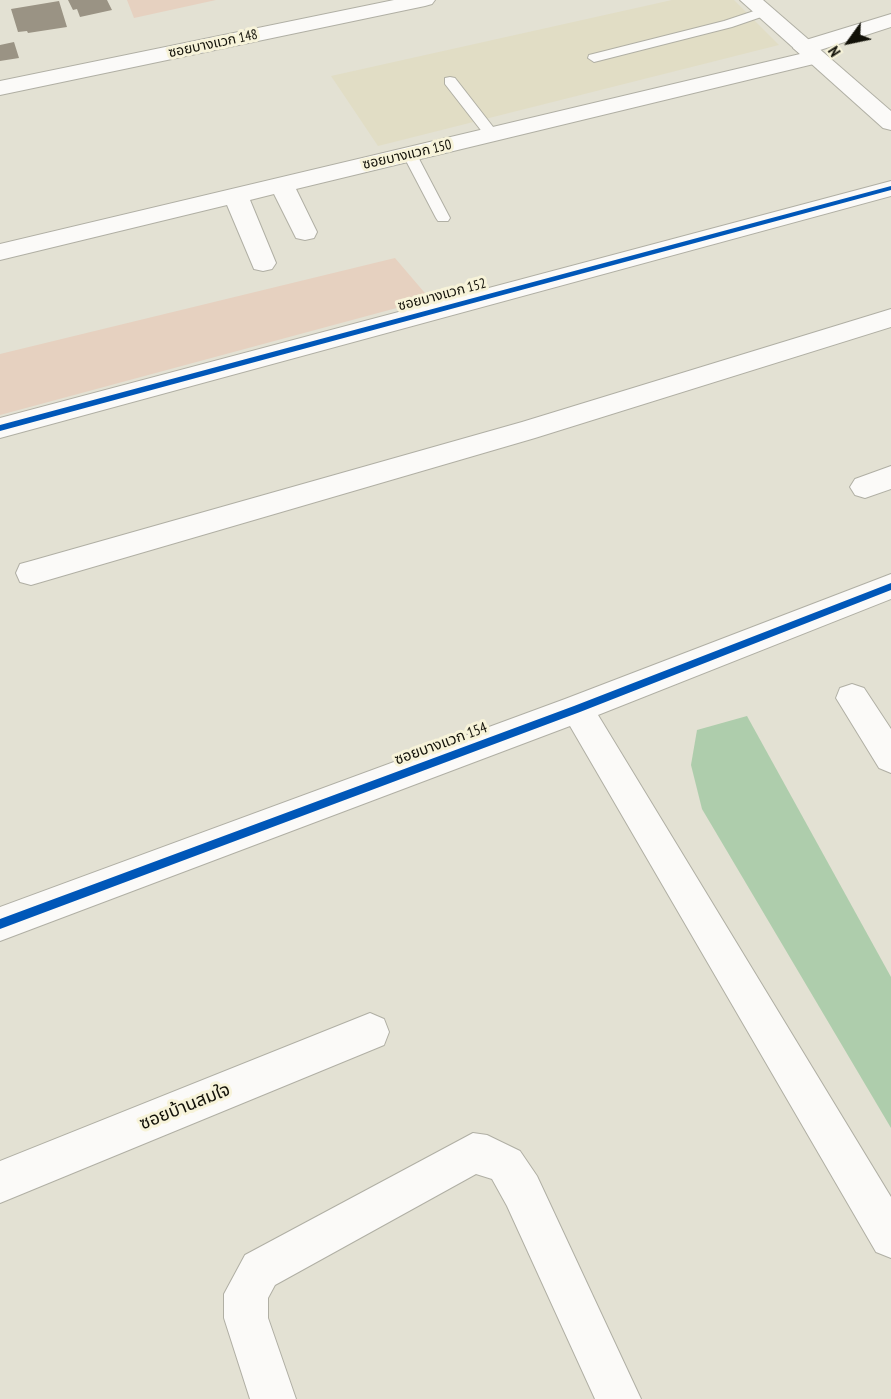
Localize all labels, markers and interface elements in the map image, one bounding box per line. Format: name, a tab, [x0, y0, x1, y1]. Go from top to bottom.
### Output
north arrow	[819, 12, 879, 72]
street label: ซอยบางแวก 148	[167, 26, 259, 62]
text: N	[823, 43, 845, 61]
street label: ซอยบางแวก 150	[361, 137, 453, 173]
street label: ซอยบางแวก 152	[396, 275, 488, 315]
street label: ซอยบางแวก 154	[392, 719, 490, 769]
street label: ซอยบ้านสมใจ	[137, 1079, 233, 1135]

